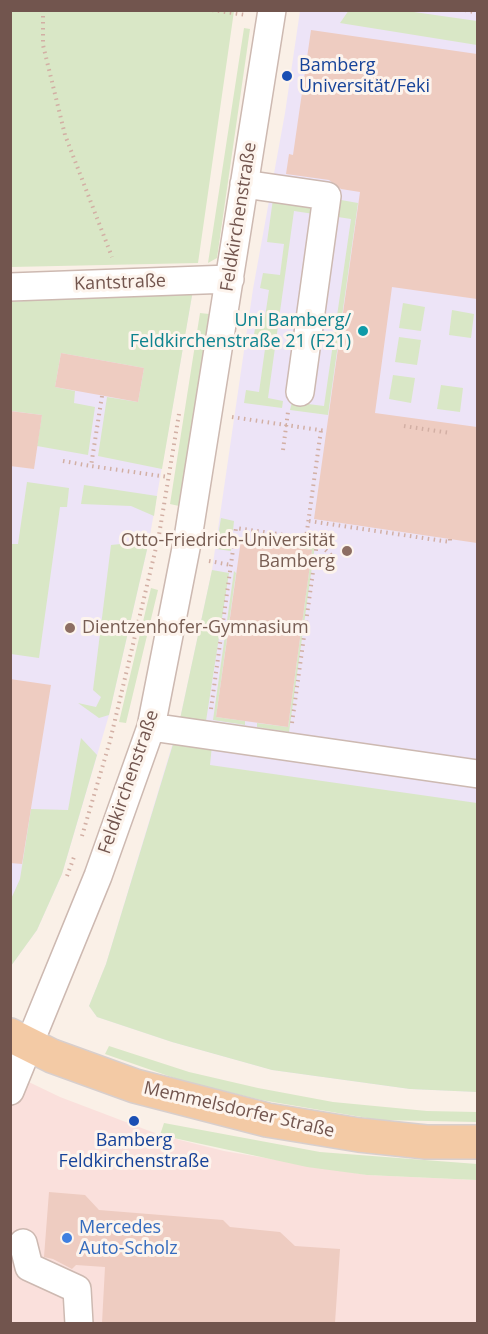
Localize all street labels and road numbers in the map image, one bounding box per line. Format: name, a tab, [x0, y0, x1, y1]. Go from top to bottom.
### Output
street label: Feldkirchenstraße	[217, 141, 261, 293]
street label: Kantstraße	[74, 271, 166, 295]
street label: Feldkirchenstraße	[94, 707, 164, 857]
street label: Memmelsdorfer Straße	[141, 1078, 337, 1142]

